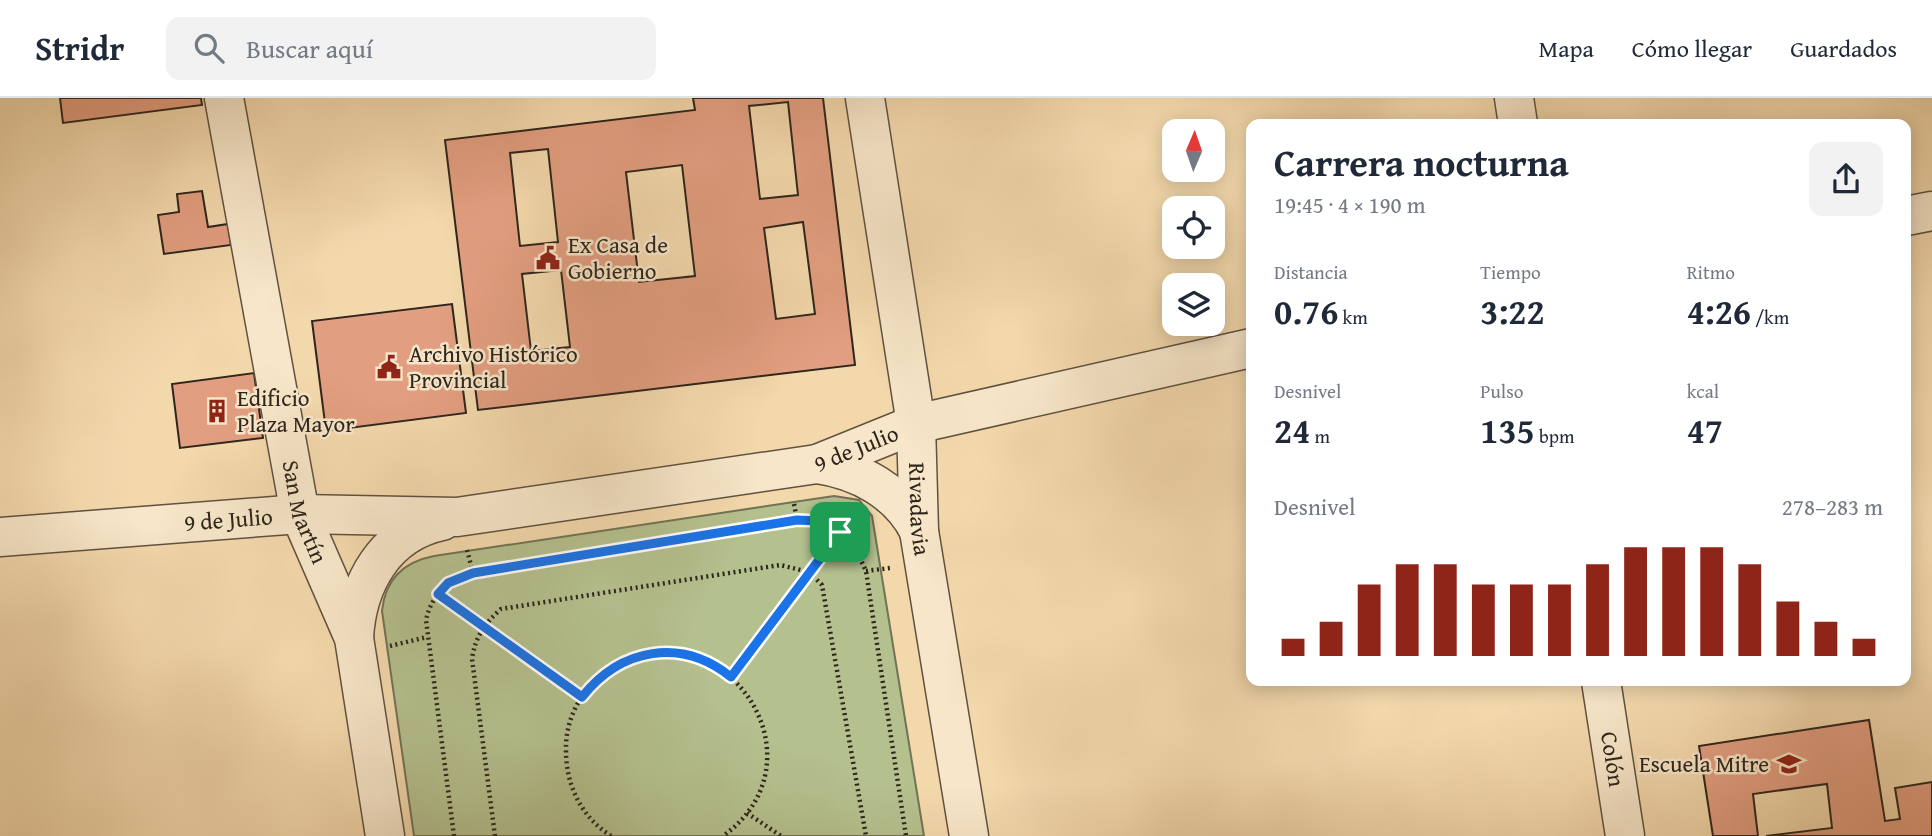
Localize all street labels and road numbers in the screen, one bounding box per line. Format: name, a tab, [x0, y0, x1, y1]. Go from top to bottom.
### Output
street label: 9 de Julio	[809, 416, 903, 480]
street label: San Martín	[275, 458, 337, 569]
street label: Rivadavia	[901, 462, 940, 558]
street label: 9 de Julio	[183, 499, 274, 539]
street label: Colón	[1593, 729, 1634, 789]

